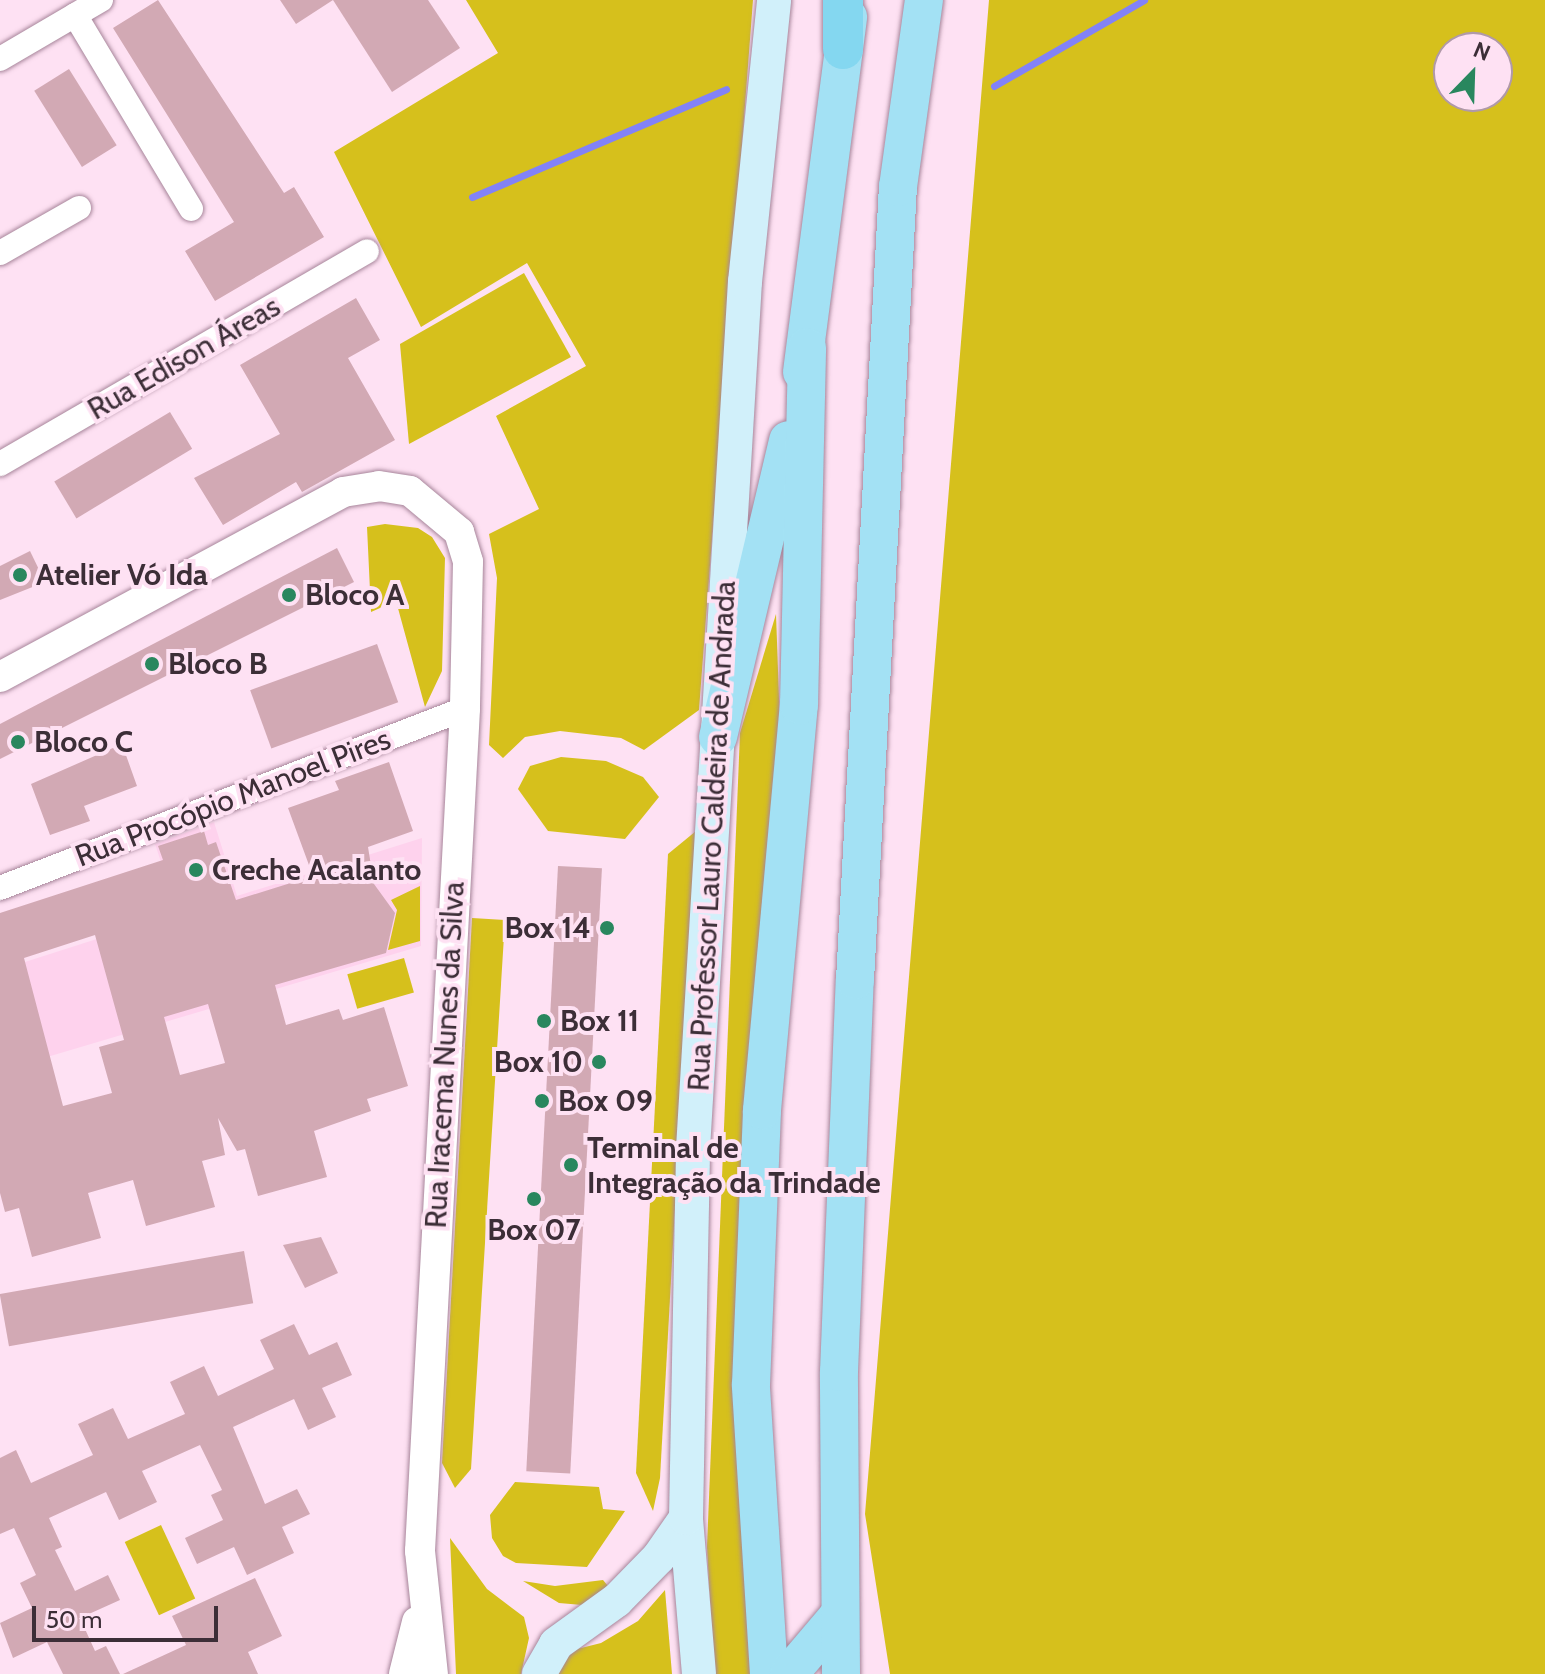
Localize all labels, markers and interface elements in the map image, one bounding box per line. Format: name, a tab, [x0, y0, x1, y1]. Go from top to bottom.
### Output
north arrow	[1433, 32, 1513, 112]
text: N	[1469, 36, 1494, 67]
street label: Rua Edison Áreas	[81, 288, 287, 428]
place label: Atelier Vó Ida	[36, 557, 208, 593]
marker: Atelier Vó Ida	[11, 566, 29, 584]
place label: Bloco A	[305, 577, 405, 613]
street label: Rua Professor Lauro Caldeira de Andrada	[681, 580, 743, 1092]
marker: Bloco A	[280, 586, 298, 604]
place label: Bloco B	[168, 646, 268, 682]
marker: Bloco B	[143, 655, 161, 673]
street label: Rua Procópio Manoel Pires	[70, 721, 396, 875]
place label: Bloco C	[34, 724, 133, 760]
marker: Bloco C	[9, 733, 27, 751]
place label: Creche Acalanto	[212, 852, 421, 888]
marker: Creche Acalanto	[187, 861, 205, 879]
street label: Rua Iracema Nunes da Silva	[418, 881, 472, 1229]
place label: Box 14	[504, 910, 591, 946]
marker: Box 14	[598, 919, 616, 937]
place label: Box 11	[560, 1003, 639, 1039]
marker: Box 11	[535, 1012, 553, 1030]
place label: Box 10	[494, 1044, 583, 1080]
marker: Box 10	[590, 1053, 608, 1071]
place label: Box 09	[558, 1083, 653, 1119]
marker: Box 09	[533, 1092, 551, 1110]
place label: Terminal de Integração da Trindade	[587, 1130, 881, 1200]
marker: Terminal de Integração da Trindade	[562, 1156, 580, 1174]
marker: Box 07	[525, 1190, 543, 1208]
place label: Box 07	[487, 1212, 581, 1248]
scale bar	[36, 1590, 222, 1640]
text: 50 m	[46, 1605, 102, 1634]

